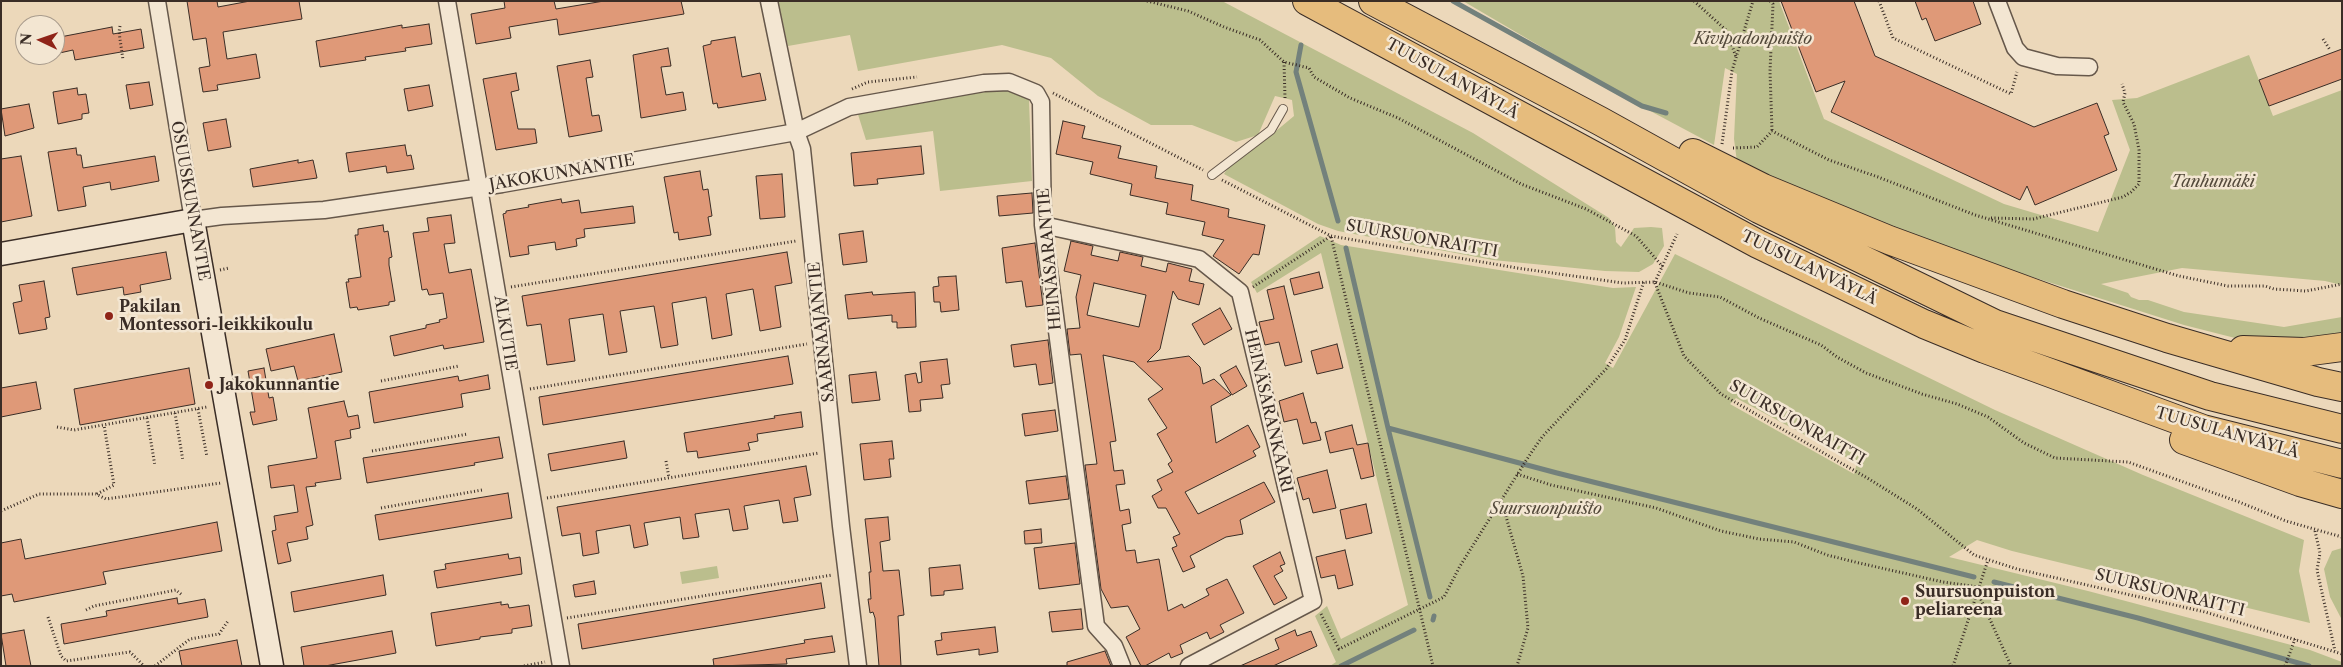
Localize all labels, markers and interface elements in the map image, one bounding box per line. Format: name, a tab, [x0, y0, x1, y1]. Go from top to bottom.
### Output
north arrow	[15, 15, 65, 65]
park label: Kivipadonpuisto	[1694, 29, 1812, 49]
text: N	[17, 33, 35, 46]
street label: TUUSULANVÄYLÄ	[1382, 35, 1522, 123]
street label: OSUUSKUNNANTIE	[166, 119, 214, 283]
street label: JAKOKUNNANTIE	[488, 151, 636, 195]
park label: Tanhumäki	[2171, 172, 2255, 192]
street label: HEINÄSARANTIE	[1034, 187, 1066, 331]
street label: SUURSUONRAITTI	[1345, 216, 1499, 262]
street label: TUUSULANVÄYLÄ	[1738, 227, 1880, 309]
street label: SAARNAAJANTIE	[805, 261, 839, 403]
street label: ALKUTIE	[490, 294, 520, 372]
place label: Pakilan Montessori-leikkikoulu	[119, 297, 313, 335]
marker: Pakilan Montessori-leikkikoulu	[103, 310, 115, 322]
street label: HEINÄSARANKAARI	[1240, 327, 1296, 495]
place label: Jakokunnantie	[219, 375, 340, 395]
street label: SUURSUONRAITTI	[1726, 376, 1868, 470]
marker: Jakokunnantie	[203, 379, 215, 391]
street label: TUUSULANVÄYLÄ	[2153, 403, 2301, 463]
park label: Suursuonpuisto	[1490, 499, 1602, 519]
street label: SUURSUONRAITTI	[2093, 565, 2247, 621]
place label: Suursuonpuiston peliareena	[1915, 582, 2055, 620]
marker: Suursuonpuiston peliareena	[1899, 595, 1911, 607]

